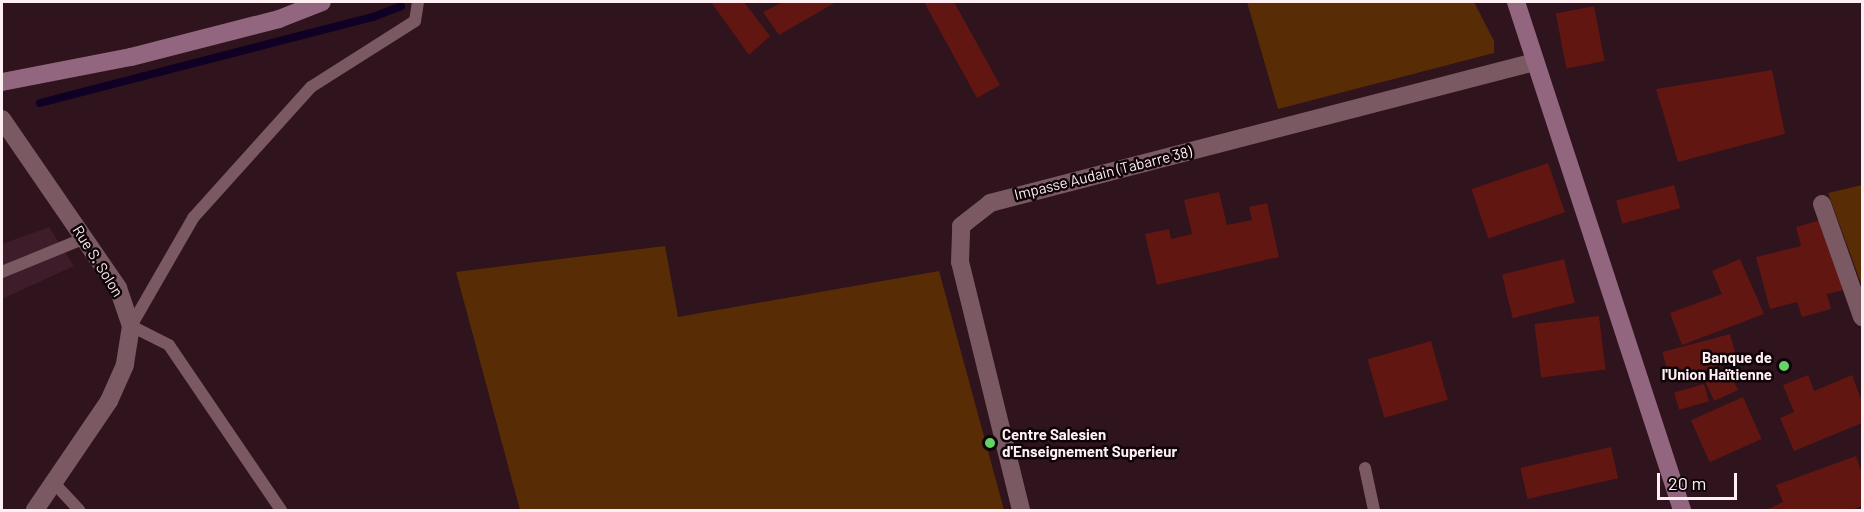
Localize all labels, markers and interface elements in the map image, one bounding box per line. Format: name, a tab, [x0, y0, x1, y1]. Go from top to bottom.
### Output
street label: Impasse Audain (Tabarre 38)	[1012, 142, 1194, 204]
street label: Rue S. Solon	[69, 222, 127, 300]
place label: Banque de l'Union Haïtienne	[1662, 348, 1772, 383]
marker: Banque de l'Union Haïtienne	[1777, 359, 1791, 373]
place label: Centre Salesien d'Enseignement Superieur	[1002, 425, 1177, 460]
marker: Centre Salesien d'Enseignement Superieur	[983, 436, 997, 450]
scale bar	[1660, 461, 1740, 499]
text: 20 m	[1668, 472, 1706, 494]

